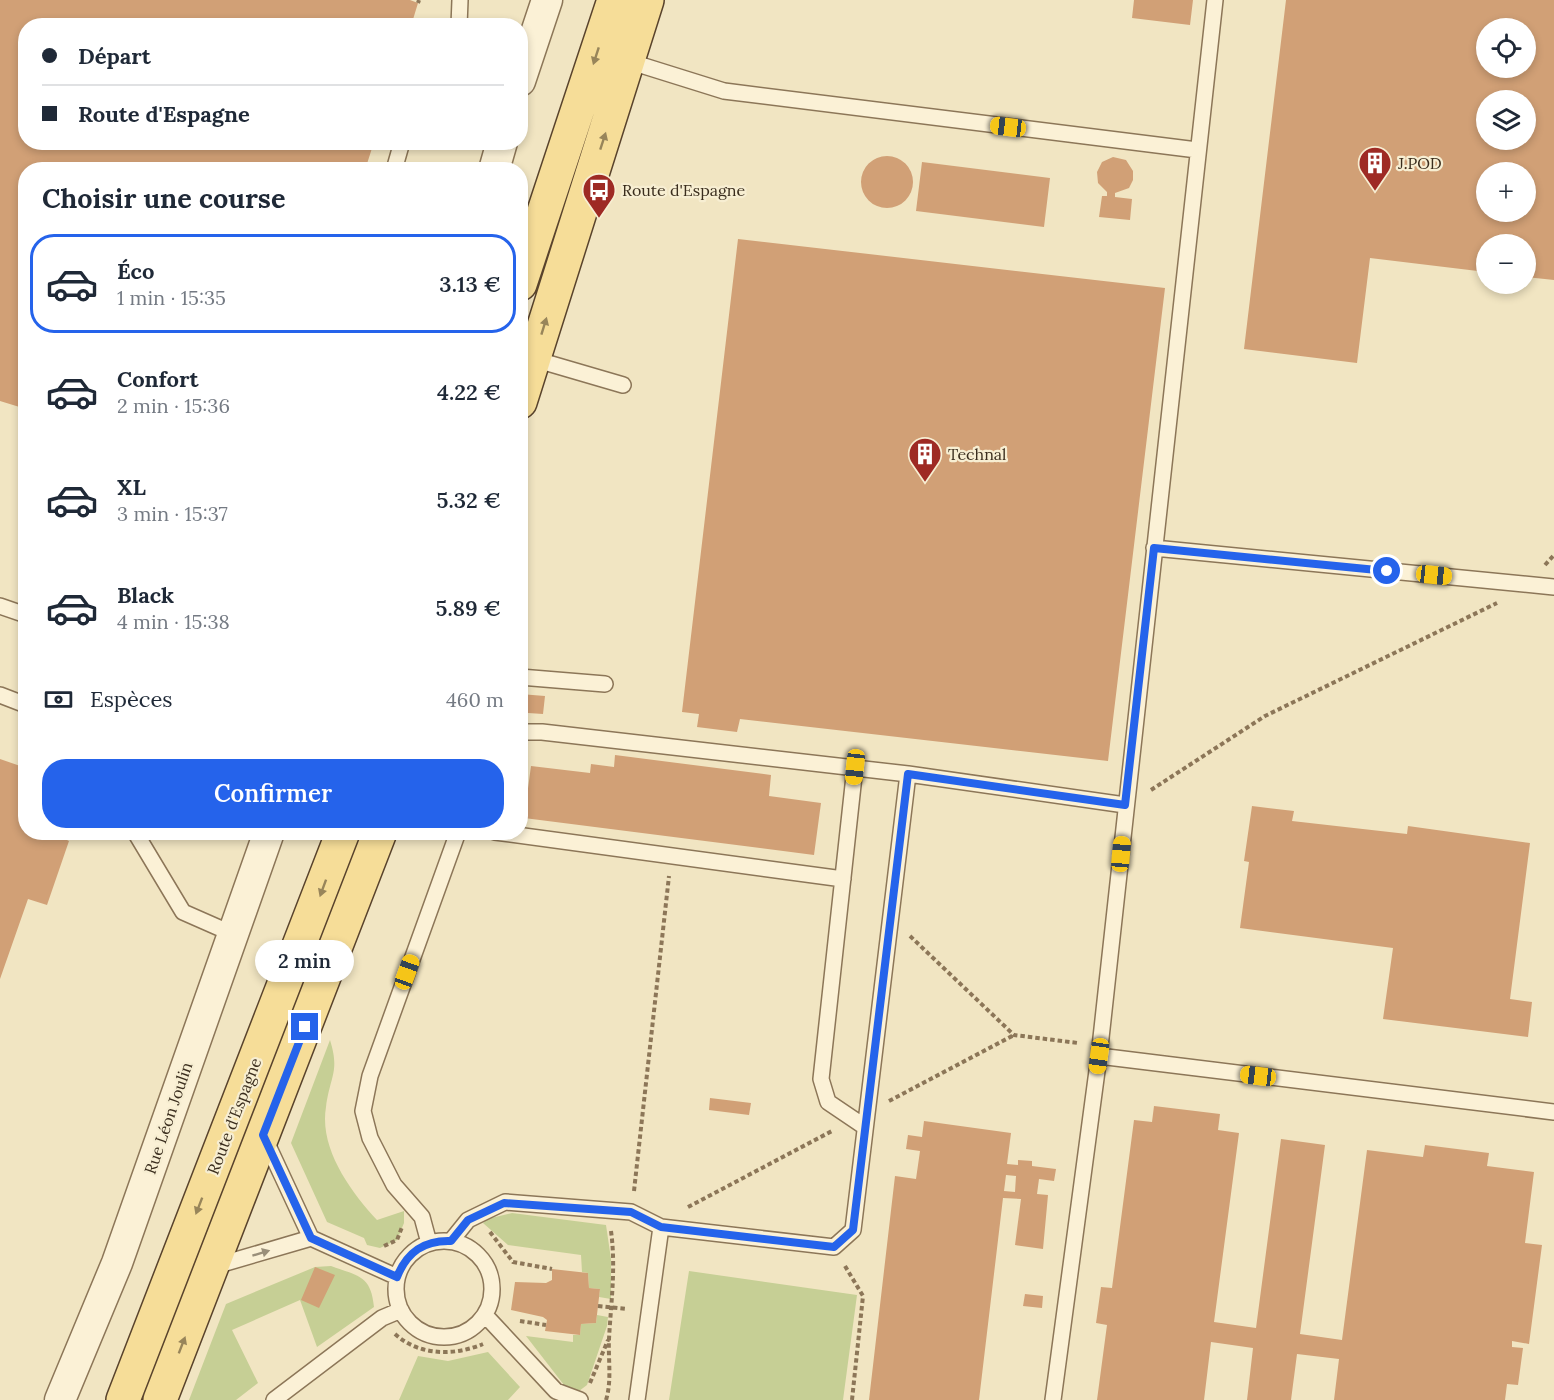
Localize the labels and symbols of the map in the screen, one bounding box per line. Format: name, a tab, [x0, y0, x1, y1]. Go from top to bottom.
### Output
one-way arrow	[590, 47, 600, 65]
car	[989, 116, 1027, 138]
one-way arrow	[599, 132, 608, 150]
building icon: J.POD	[1357, 145, 1393, 192]
place label: J.POD	[1397, 153, 1442, 173]
bus stop icon: Route d'Espagne	[581, 172, 617, 219]
place label: Route d'Espagne	[622, 180, 746, 200]
one-way arrow	[540, 317, 549, 335]
building icon: Technal	[907, 436, 943, 483]
place label: Technal	[948, 444, 1006, 464]
route start	[1373, 557, 1400, 584]
car	[1415, 564, 1453, 586]
car	[844, 748, 866, 786]
car	[1110, 835, 1132, 873]
one-way arrow	[318, 879, 328, 897]
callout: 2 min	[256, 940, 354, 982]
car	[392, 952, 422, 992]
route end	[291, 1013, 318, 1040]
car	[1088, 1037, 1110, 1075]
street label: Route d'Espagne	[203, 1055, 266, 1177]
street label: Rue Léon Joulin	[140, 1059, 197, 1177]
car	[1239, 1065, 1277, 1087]
one-way arrow	[193, 1197, 203, 1215]
one-way arrow	[252, 1248, 270, 1257]
one-way arrow	[177, 1336, 187, 1354]

